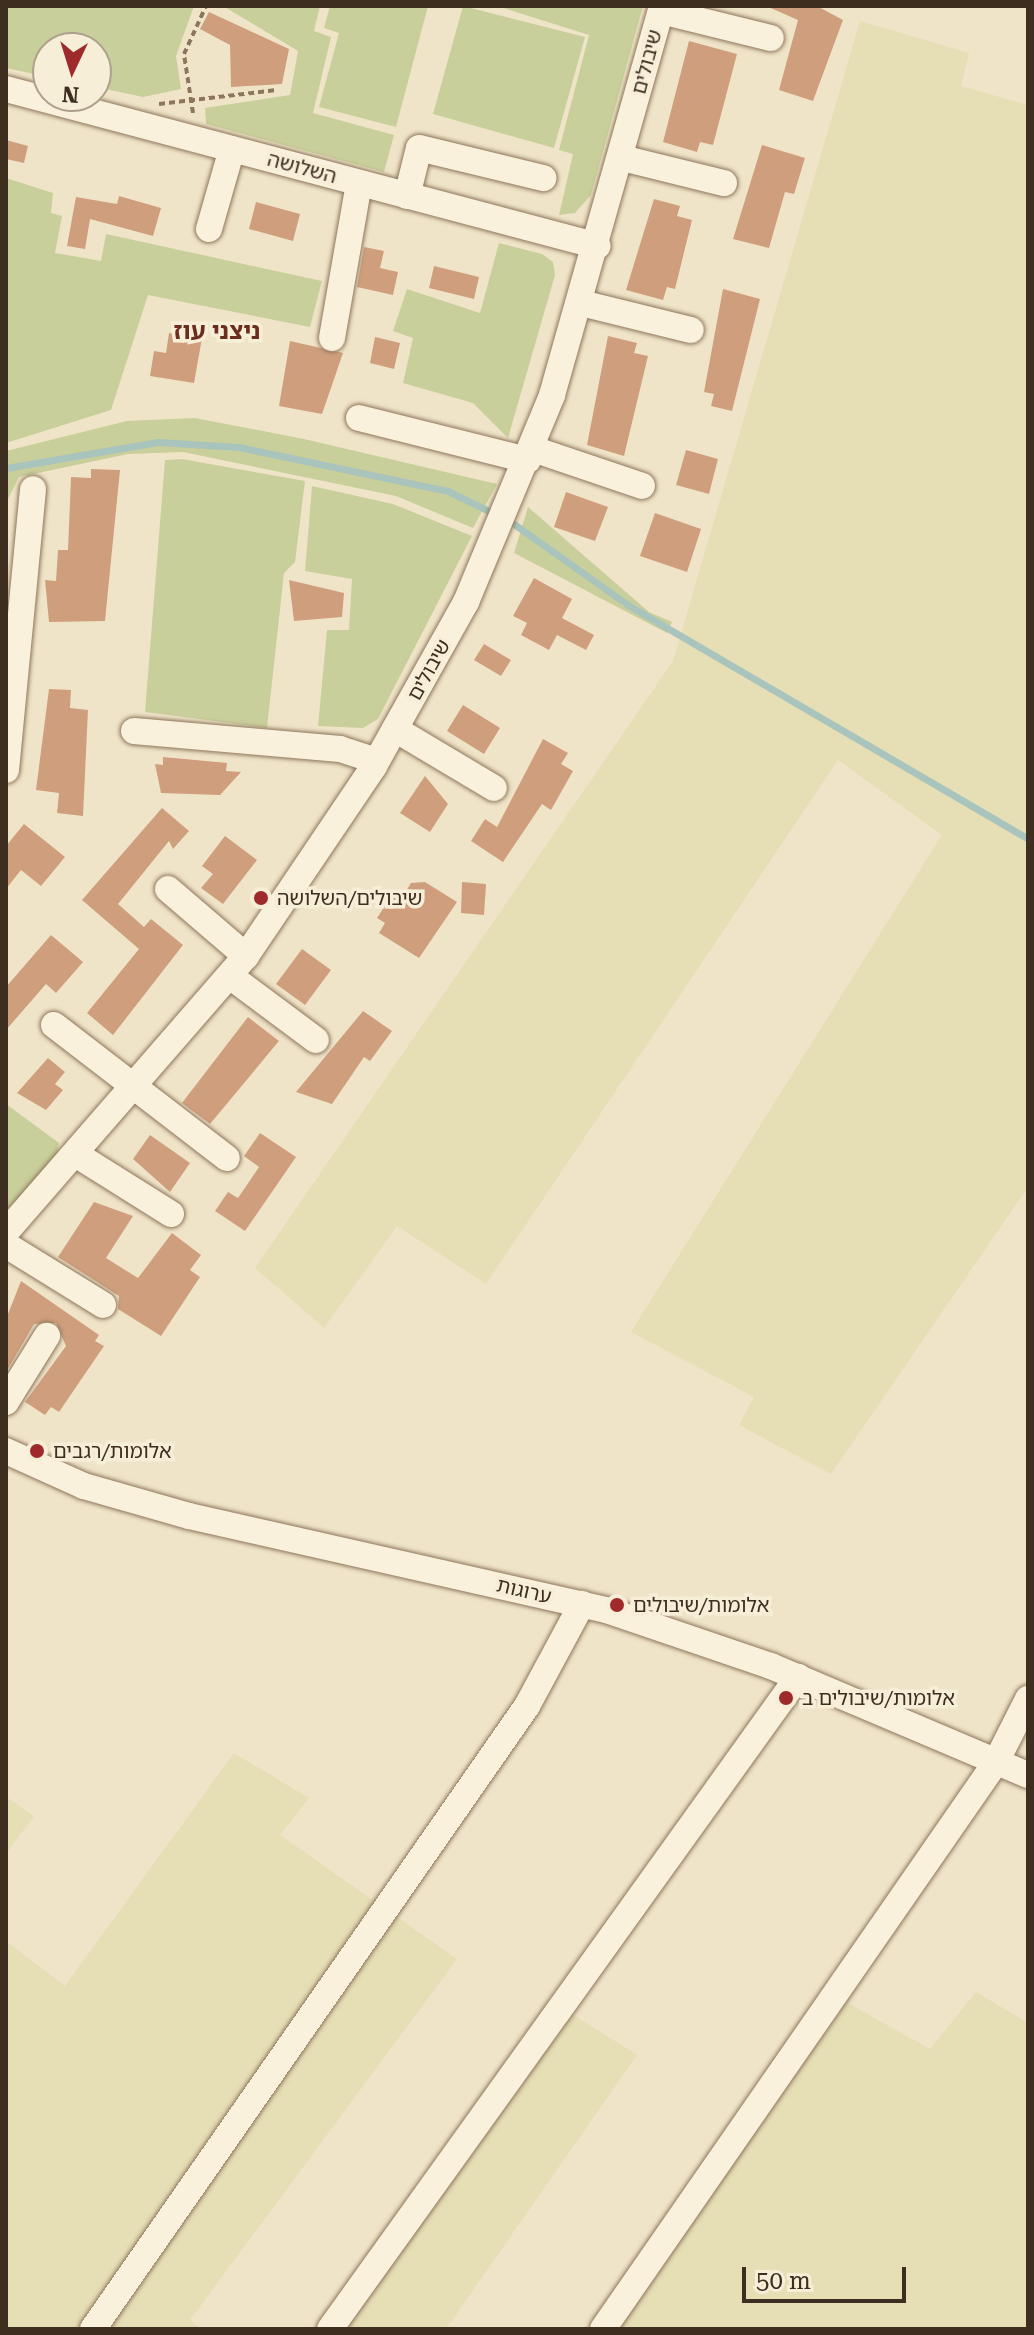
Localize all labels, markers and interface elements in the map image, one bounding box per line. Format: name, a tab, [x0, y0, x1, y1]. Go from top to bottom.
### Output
street label: שיבולים	[627, 27, 667, 97]
north arrow	[32, 32, 112, 112]
text: N	[61, 81, 80, 108]
street label: השלושה	[265, 147, 339, 189]
district label: ניצני עוז	[174, 318, 260, 346]
street label: שיבולים	[402, 635, 456, 705]
place label: שיבולים/השלושה	[277, 886, 422, 910]
marker: שיבולים/השלושה	[252, 889, 270, 907]
place label: אלומות/רגבים	[53, 1439, 172, 1463]
marker: אלומות/רגבים	[28, 1442, 46, 1460]
street label: ערוגות	[494, 1573, 554, 1609]
place label: אלומות/שיבולים	[633, 1593, 769, 1617]
marker: אלומות/שיבולים	[608, 1596, 626, 1614]
place label: אלומות/שיבולים ב	[802, 1686, 955, 1710]
marker: אלומות/שיבולים ב	[777, 1689, 795, 1707]
scale bar	[746, 2251, 910, 2301]
text: 50 m	[756, 2267, 811, 2295]

